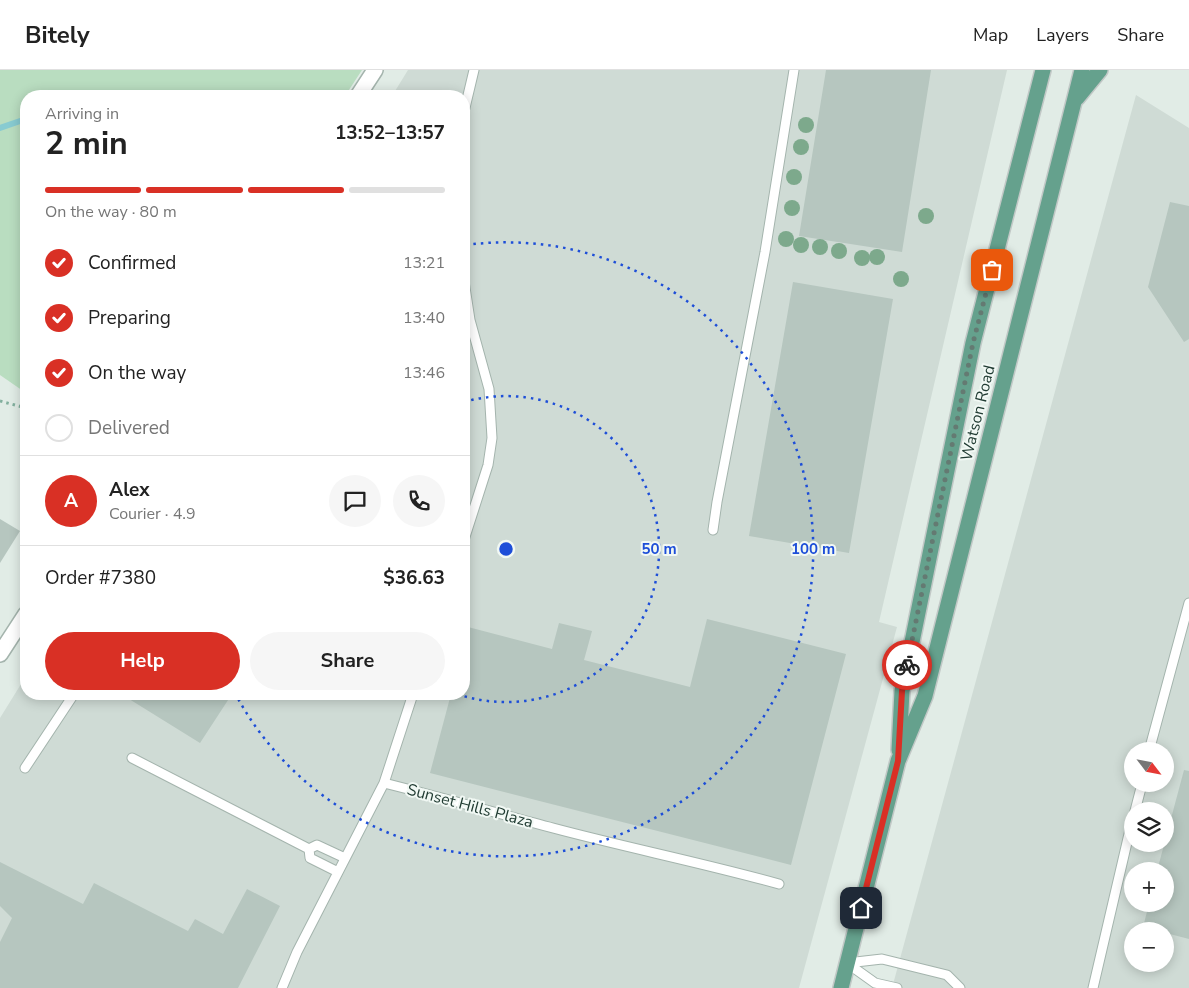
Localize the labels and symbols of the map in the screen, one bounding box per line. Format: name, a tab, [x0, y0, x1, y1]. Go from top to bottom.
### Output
pin	[971, 249, 1013, 291]
street label: Watson Road	[955, 363, 1001, 463]
text: 50 m	[641, 539, 677, 559]
text: 100 m	[791, 539, 835, 559]
centre of rings	[497, 540, 515, 558]
courier	[882, 640, 932, 690]
north arrow	[1124, 742, 1174, 792]
street label: Sunset Hills Plaza	[404, 779, 536, 833]
pin	[840, 887, 882, 929]

